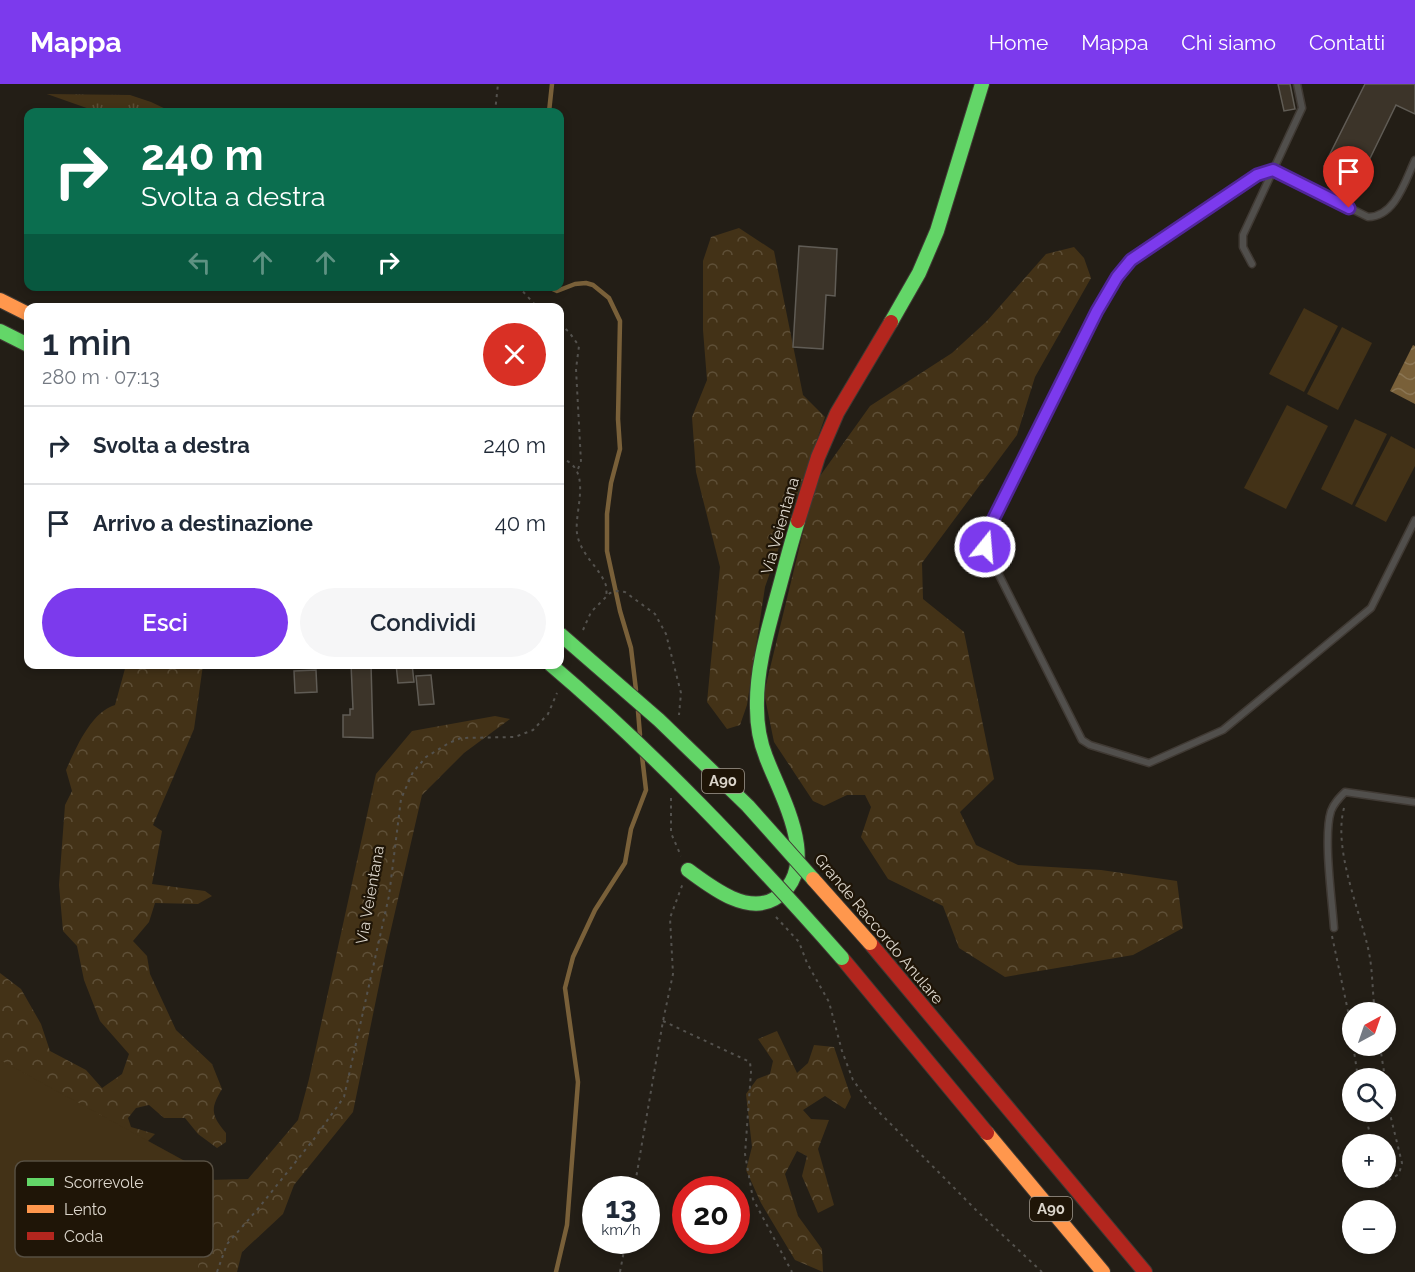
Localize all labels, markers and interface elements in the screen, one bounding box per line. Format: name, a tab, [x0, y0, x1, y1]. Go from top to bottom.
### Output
text: Mappa	[30, 26, 122, 59]
text: Home	[989, 30, 1048, 55]
text: Mappa	[1081, 30, 1148, 55]
text: Chi siamo	[1181, 30, 1276, 55]
text: Contatti	[1309, 30, 1385, 55]
text: 240 m	[141, 131, 264, 180]
icon: right	[42, 132, 120, 210]
pin	[1323, 146, 1374, 208]
icon: arrive	[1332, 155, 1365, 188]
text: Svolta a destra	[141, 181, 325, 212]
icon: left	[183, 246, 216, 279]
icon: ahead	[246, 246, 279, 279]
icon: ahead	[309, 246, 342, 279]
icon: right	[372, 246, 405, 279]
text: 1 min	[42, 321, 131, 363]
button: close	[483, 323, 546, 386]
text: 280 m · 07:13	[42, 365, 160, 389]
icon: right	[42, 429, 75, 462]
text: Svolta a destra	[93, 432, 250, 458]
text: 240 m	[483, 432, 546, 458]
street label: Via Veientana	[757, 475, 803, 577]
icon: arrive	[42, 507, 75, 540]
text: Arrivo a destinazione	[93, 510, 313, 536]
text: 40 m	[495, 510, 546, 536]
position arrow	[953, 515, 1017, 579]
button: Esci	[42, 588, 288, 657]
button: Condividi	[300, 588, 546, 657]
road number: A90	[702, 769, 744, 793]
street label: Via Veientana	[352, 844, 388, 946]
street label: Grande Raccordo Anulare	[811, 850, 947, 1008]
north arrow	[1342, 1002, 1396, 1056]
map controls	[1342, 1002, 1396, 1254]
button: search	[1342, 1068, 1396, 1122]
button: +	[1342, 1134, 1396, 1188]
legend	[15, 1161, 213, 1257]
text: Scorrevole	[64, 1173, 144, 1192]
speed limit sign: 20	[672, 1176, 750, 1254]
text: 13	[605, 1190, 637, 1225]
road number: A90	[1030, 1197, 1072, 1221]
text: Lento	[64, 1200, 107, 1219]
button: −	[1342, 1200, 1396, 1254]
text: km/h	[601, 1221, 641, 1239]
text: Coda	[64, 1227, 103, 1246]

